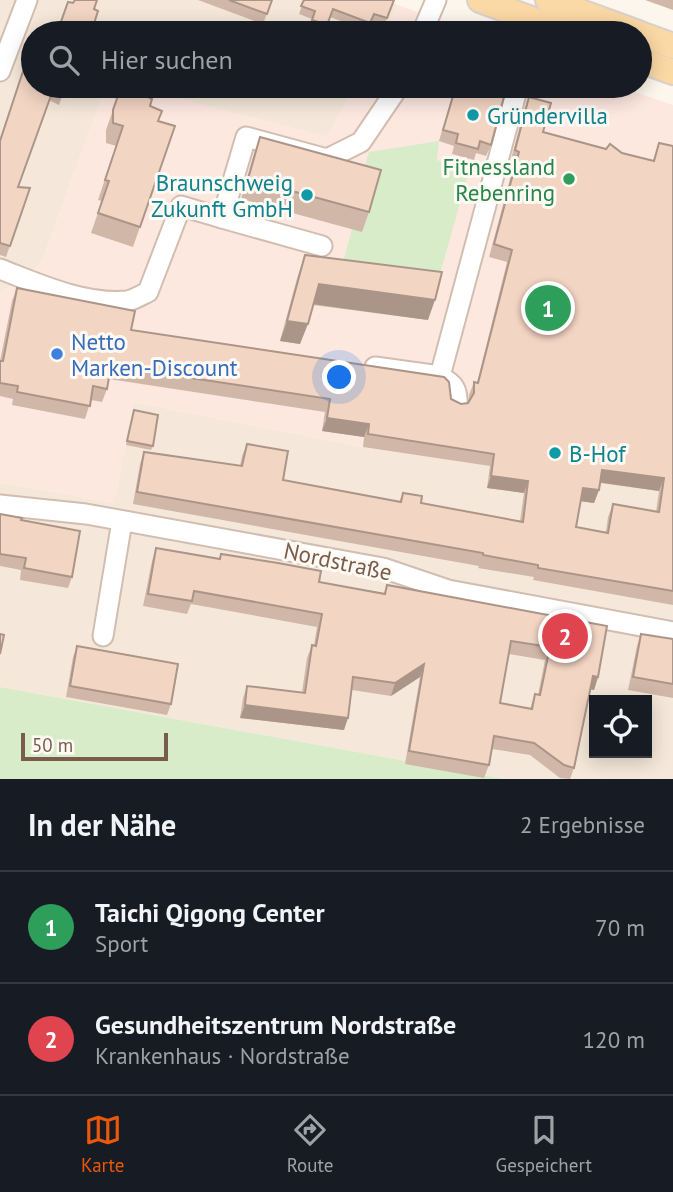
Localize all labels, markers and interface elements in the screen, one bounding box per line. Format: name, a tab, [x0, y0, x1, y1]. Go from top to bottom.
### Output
search box	[21, 21, 652, 98]
icon: search	[45, 41, 83, 79]
text: Hier suchen	[101, 43, 233, 76]
place label: Gründervilla	[487, 101, 608, 130]
marker: Gründervilla	[465, 107, 481, 123]
place label: Fitnessland Rebenring	[442, 152, 555, 207]
place label: Braunschweig Zukunft GmbH	[151, 168, 293, 223]
marker: Fitnessland Rebenring	[561, 171, 577, 187]
marker: Braunschweig Zukunft GmbH	[299, 187, 315, 203]
pin: 1	[525, 282, 571, 334]
place label: Netto Marken-Discount	[71, 327, 238, 382]
marker: Netto Marken-Discount	[49, 346, 65, 362]
your location	[322, 360, 356, 394]
place label: B-Hof	[569, 439, 627, 468]
marker: B-Hof	[547, 445, 563, 461]
street label: Nordstraße	[281, 535, 395, 587]
pin: 2	[542, 610, 588, 662]
map controls	[589, 695, 652, 758]
button: locate	[589, 695, 652, 758]
scale bar	[21, 730, 168, 762]
text: 50 m	[32, 733, 73, 757]
text: In der Nähe	[28, 805, 176, 844]
text: 2 Ergebnisse	[520, 810, 645, 839]
text: Taichi Qigong Center	[95, 896, 325, 929]
text: 1	[44, 913, 58, 942]
text: 70 m	[595, 913, 645, 942]
text: Sport	[95, 929, 148, 958]
text: Gesundheitszentrum Nordstraße	[95, 1008, 456, 1041]
text: 2	[44, 1025, 58, 1054]
text: 120 m	[583, 1025, 645, 1054]
text: Krankenhaus · Nordstraße	[95, 1041, 350, 1070]
tab: Karte	[81, 1111, 124, 1177]
tab: Route	[287, 1111, 333, 1177]
tab: Gespeichert	[496, 1111, 592, 1177]

